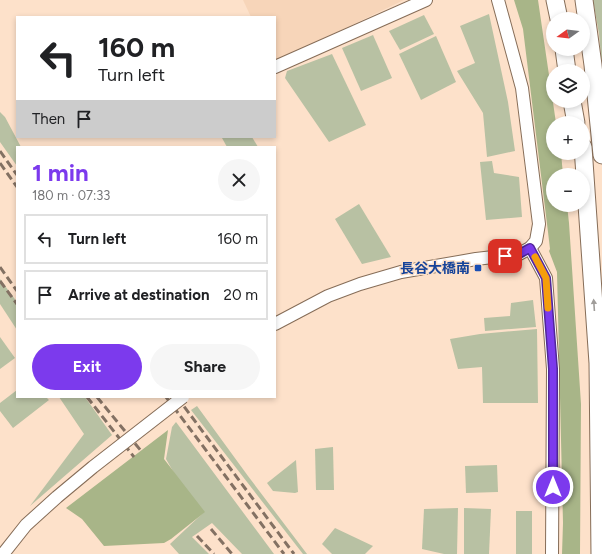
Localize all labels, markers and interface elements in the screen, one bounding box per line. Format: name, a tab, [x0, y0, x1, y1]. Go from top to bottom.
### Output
north arrow	[546, 12, 590, 56]
map controls	[546, 12, 590, 212]
text: 160 m	[98, 30, 175, 64]
icon: left	[32, 32, 84, 84]
text: Turn left	[98, 64, 165, 86]
button: layers	[546, 64, 590, 108]
icon: arrive	[73, 108, 95, 130]
text: Then	[32, 110, 65, 128]
button: +	[546, 116, 590, 160]
text: 1 min	[32, 158, 89, 187]
button: close	[218, 159, 260, 201]
button: −	[546, 168, 590, 212]
text: 180 m · 07:33	[32, 188, 110, 203]
icon: left	[34, 228, 56, 250]
text: Turn left	[68, 230, 126, 248]
text: 160 m	[217, 230, 258, 248]
pin	[488, 239, 522, 273]
icon: arrive	[494, 245, 516, 267]
place label: 長谷大橋南	[400, 260, 470, 277]
marker: 長谷大橋南	[473, 263, 483, 273]
icon: arrive	[34, 284, 56, 306]
text: Arrive at destination	[68, 286, 209, 304]
text: 20 m	[224, 286, 258, 304]
one-way arrow	[591, 299, 598, 311]
button: Exit	[32, 344, 142, 390]
button: Share	[150, 344, 260, 390]
position arrow	[532, 466, 574, 508]

